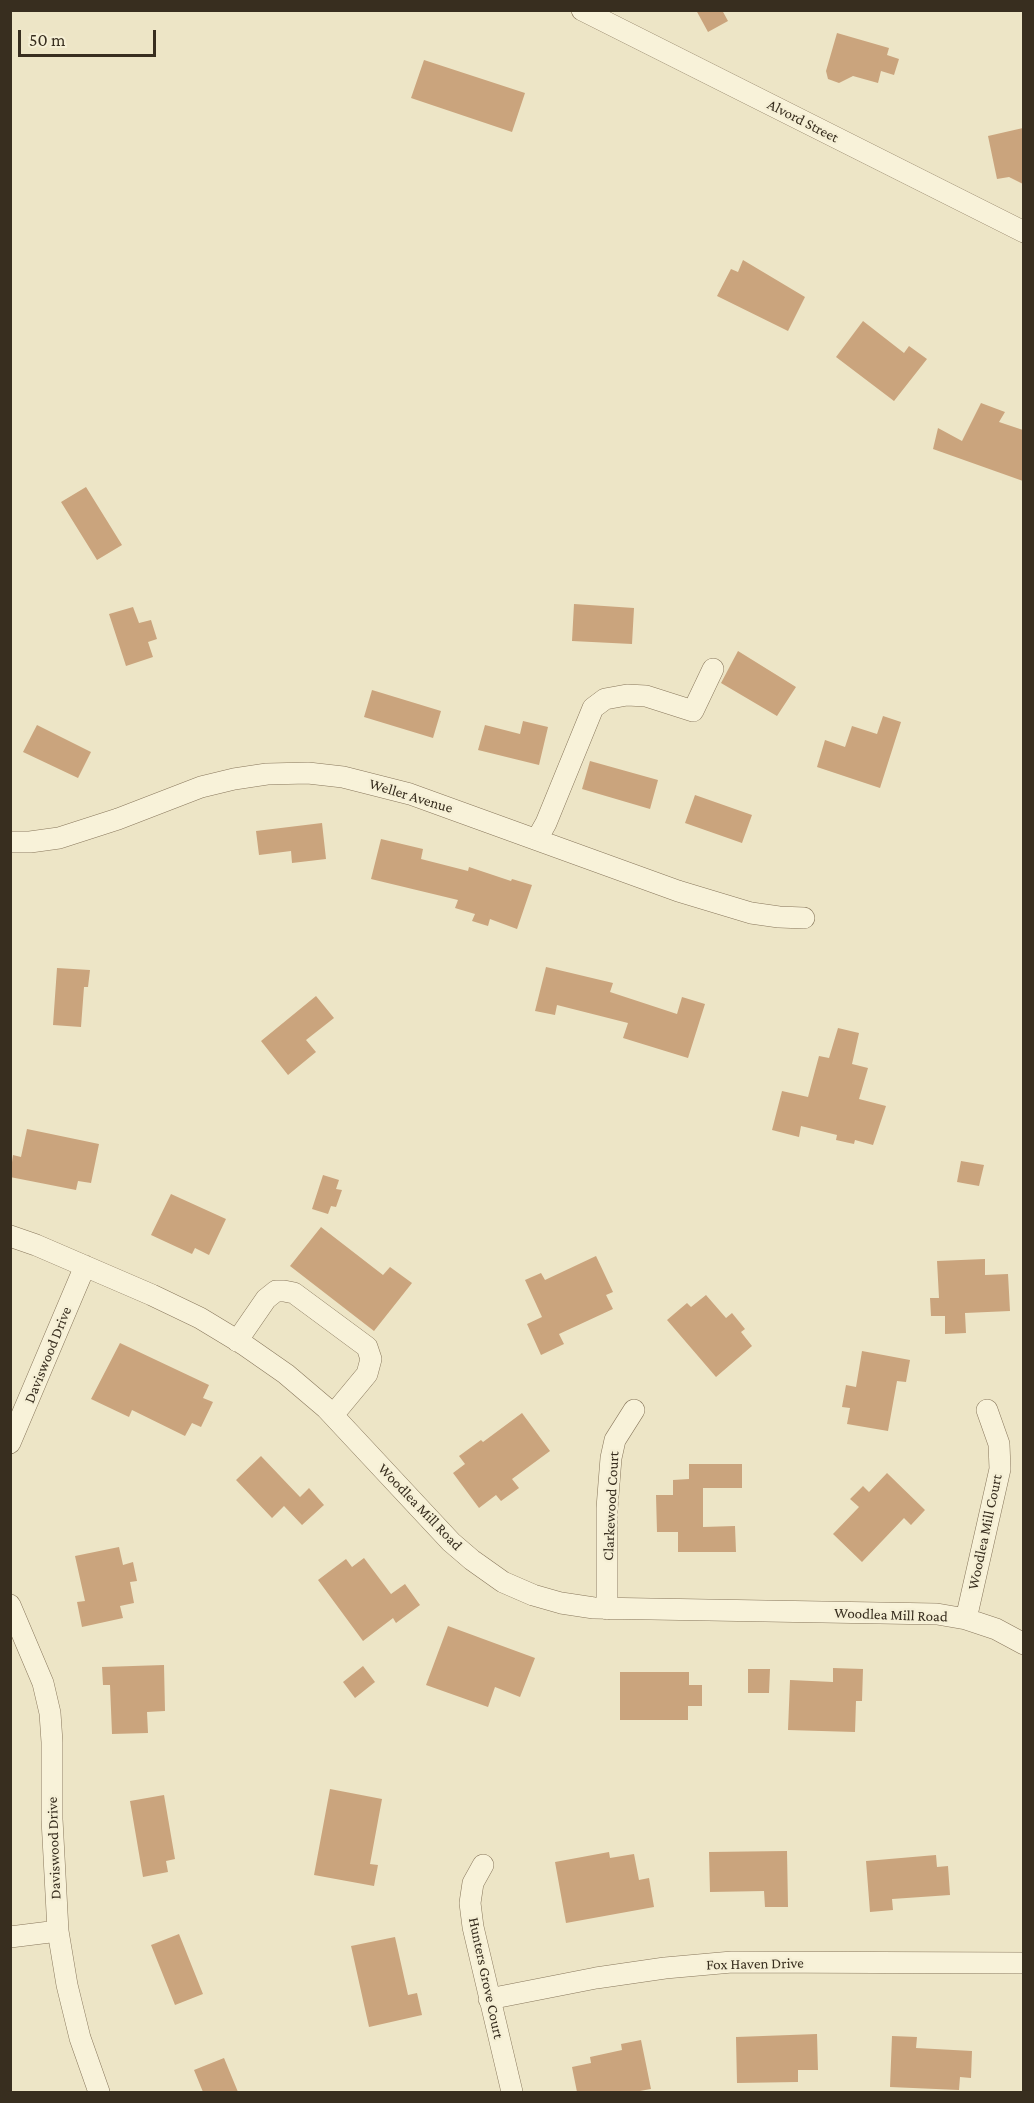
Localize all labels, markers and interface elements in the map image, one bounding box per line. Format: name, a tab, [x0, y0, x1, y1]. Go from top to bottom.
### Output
scale bar	[21, 18, 159, 56]
text: 50 m	[29, 30, 66, 50]
street label: Alvord Street	[764, 95, 842, 147]
street label: Weller Avenue	[367, 775, 455, 817]
street label: Daviswood Drive	[20, 1304, 76, 1406]
street label: Clarkewood Court	[599, 1451, 623, 1561]
street label: Woodlea Mill Road	[374, 1460, 466, 1554]
street label: Woodlea Mill Court	[964, 1473, 1006, 1591]
street label: Woodlea Mill Road	[834, 1604, 948, 1626]
street label: Daviswood Drive	[43, 1796, 65, 1900]
street label: Hunters Grove Court	[464, 1916, 508, 2040]
street label: Fox Haven Drive	[706, 1954, 804, 1974]

